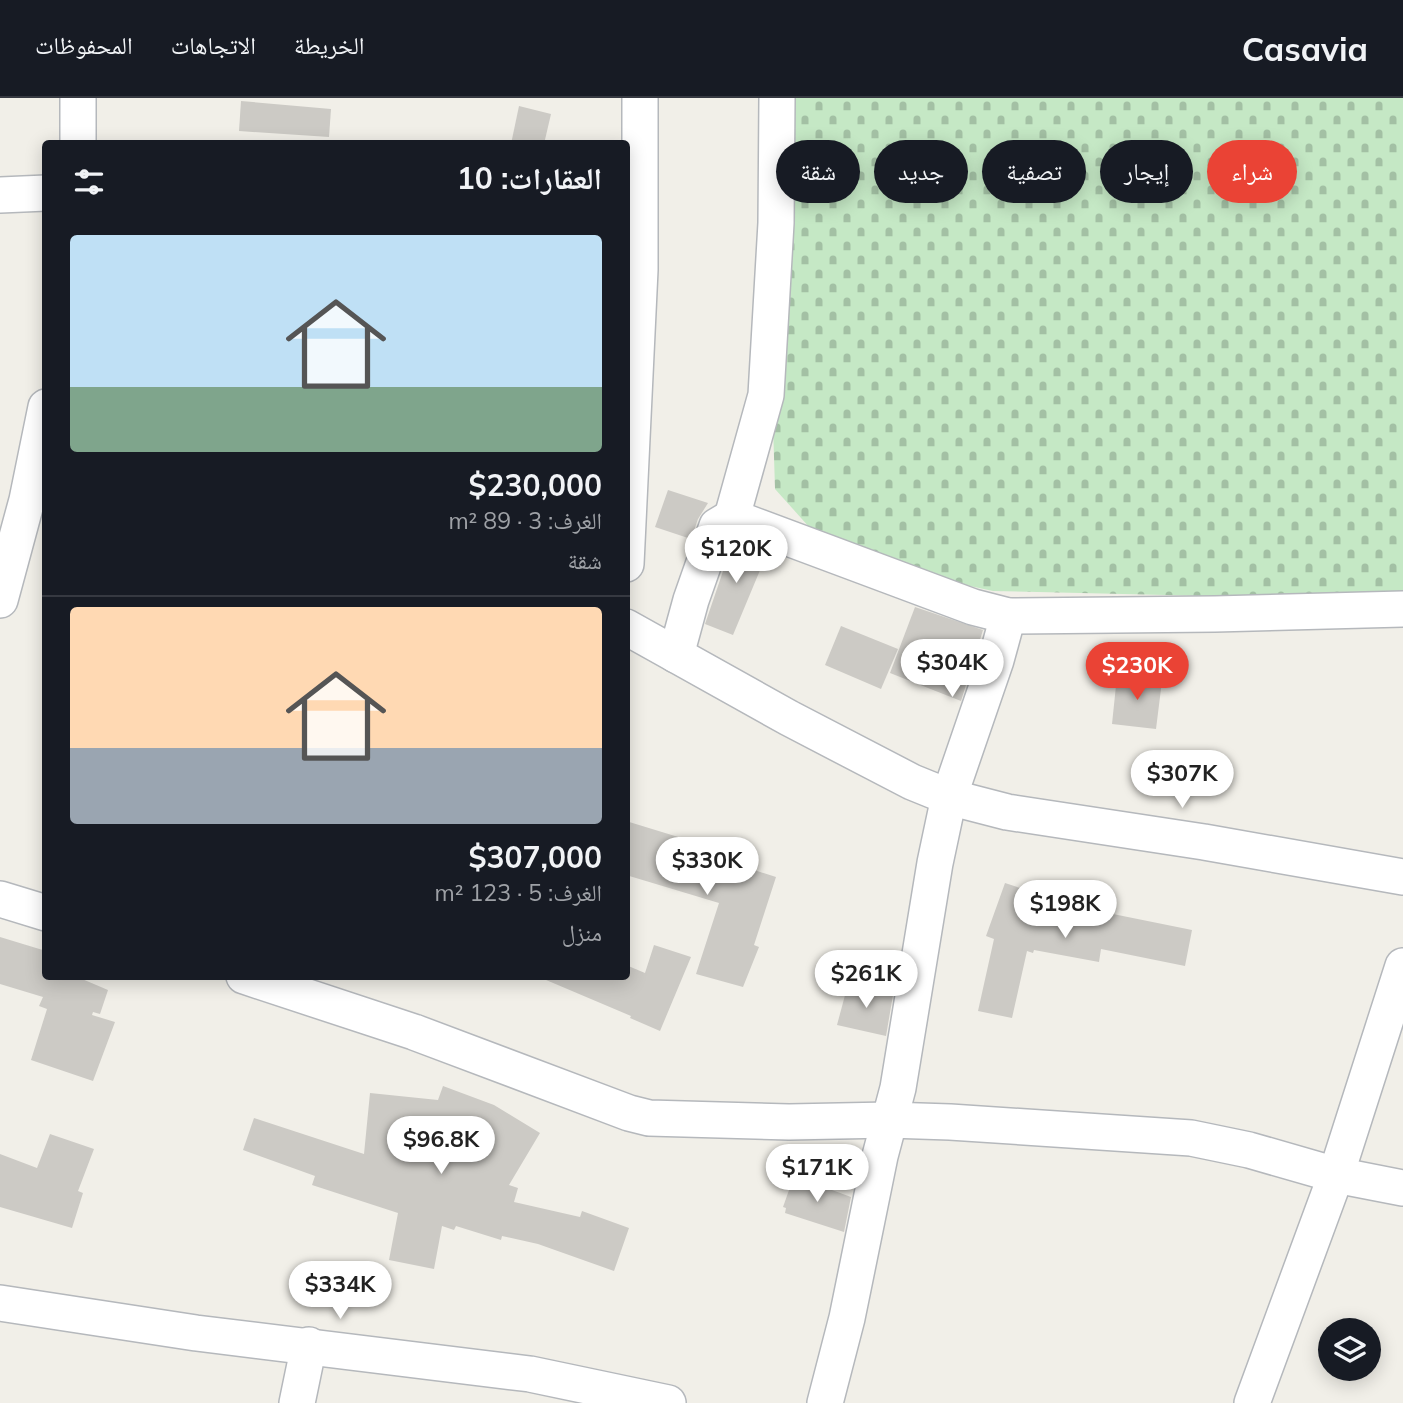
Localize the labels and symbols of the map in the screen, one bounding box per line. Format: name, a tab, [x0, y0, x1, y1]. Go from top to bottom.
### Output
pin: $120K	[687, 526, 785, 585]
pin: $304K	[903, 640, 1001, 699]
pin: $230K	[1088, 642, 1186, 702]
pin: $307K	[1133, 750, 1231, 810]
pin: $330K	[658, 838, 756, 897]
pin: $198K	[1016, 880, 1114, 940]
pin: $261K	[817, 950, 915, 1010]
pin: $96.8K	[384, 1116, 498, 1176]
pin: $171K	[768, 1144, 866, 1204]
pin: $334K	[291, 1262, 389, 1321]

